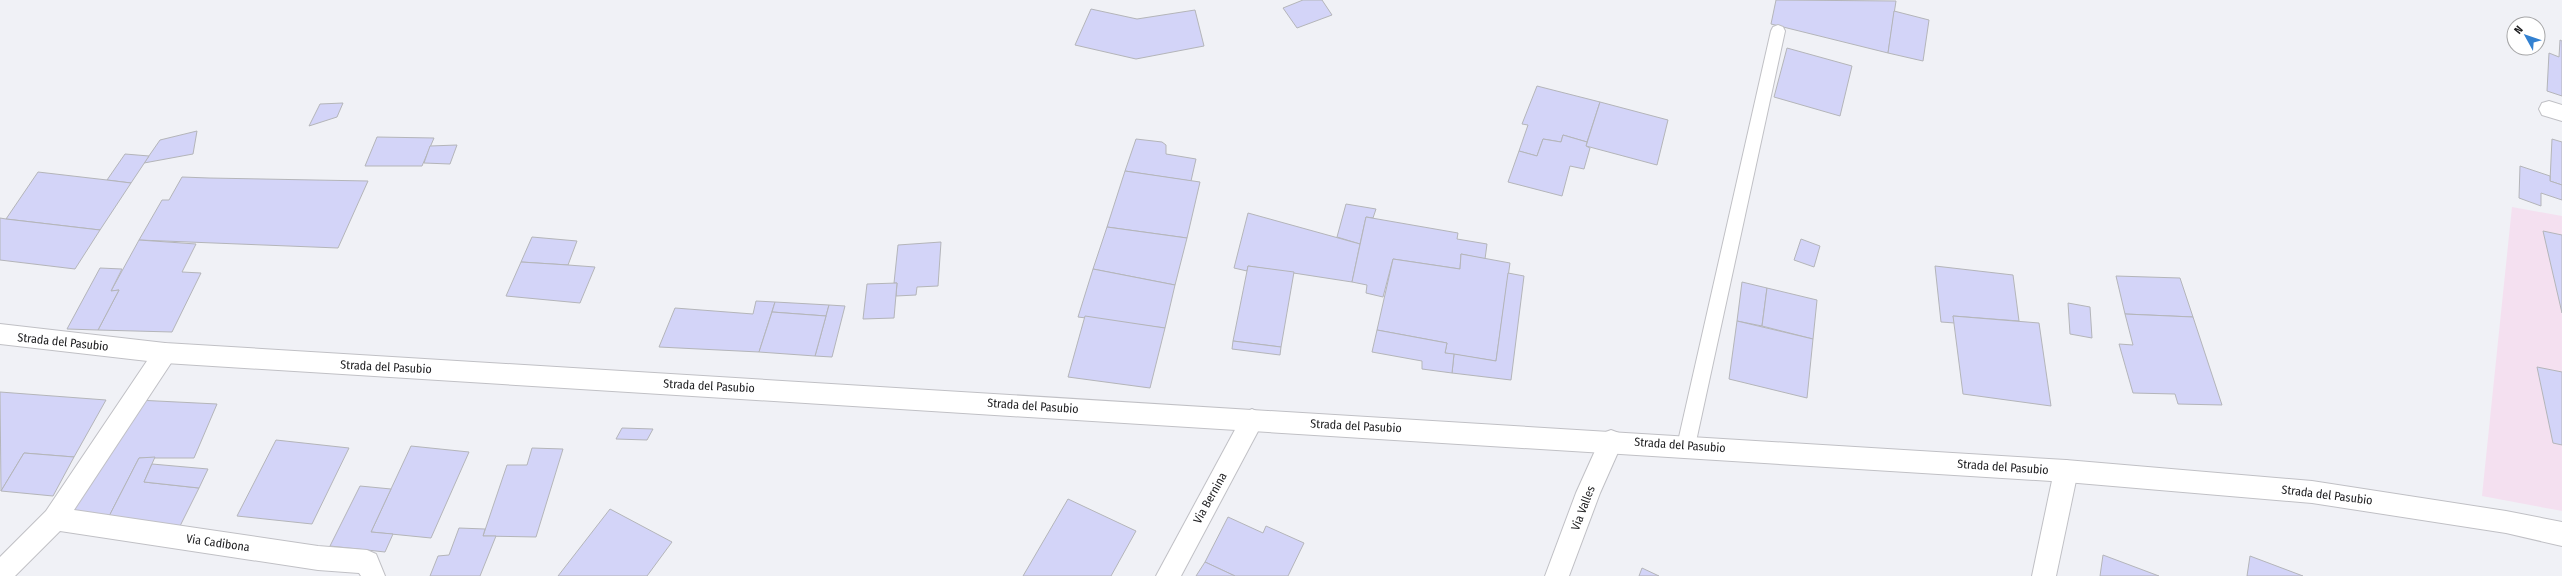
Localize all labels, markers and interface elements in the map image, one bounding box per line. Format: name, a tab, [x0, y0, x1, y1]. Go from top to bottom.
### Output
north arrow	[2506, 16, 2546, 56]
text: N	[2512, 23, 2526, 37]
street label: Strada del Pasubio	[17, 330, 109, 354]
street label: Strada del Pasubio	[340, 358, 432, 376]
street label: Strada del Pasubio	[663, 377, 755, 395]
street label: Strada del Pasubio	[987, 396, 1079, 416]
street label: Strada del Pasubio	[1310, 417, 1402, 435]
street label: Strada del Pasubio	[1634, 435, 1726, 455]
street label: Strada del Pasubio	[1957, 457, 2049, 477]
street label: Via Bernina	[1190, 470, 1230, 526]
street label: Strada del Pasubio	[2281, 482, 2373, 508]
street label: Via Valles	[1568, 484, 1598, 532]
street label: Via Cadibona	[185, 532, 251, 554]

